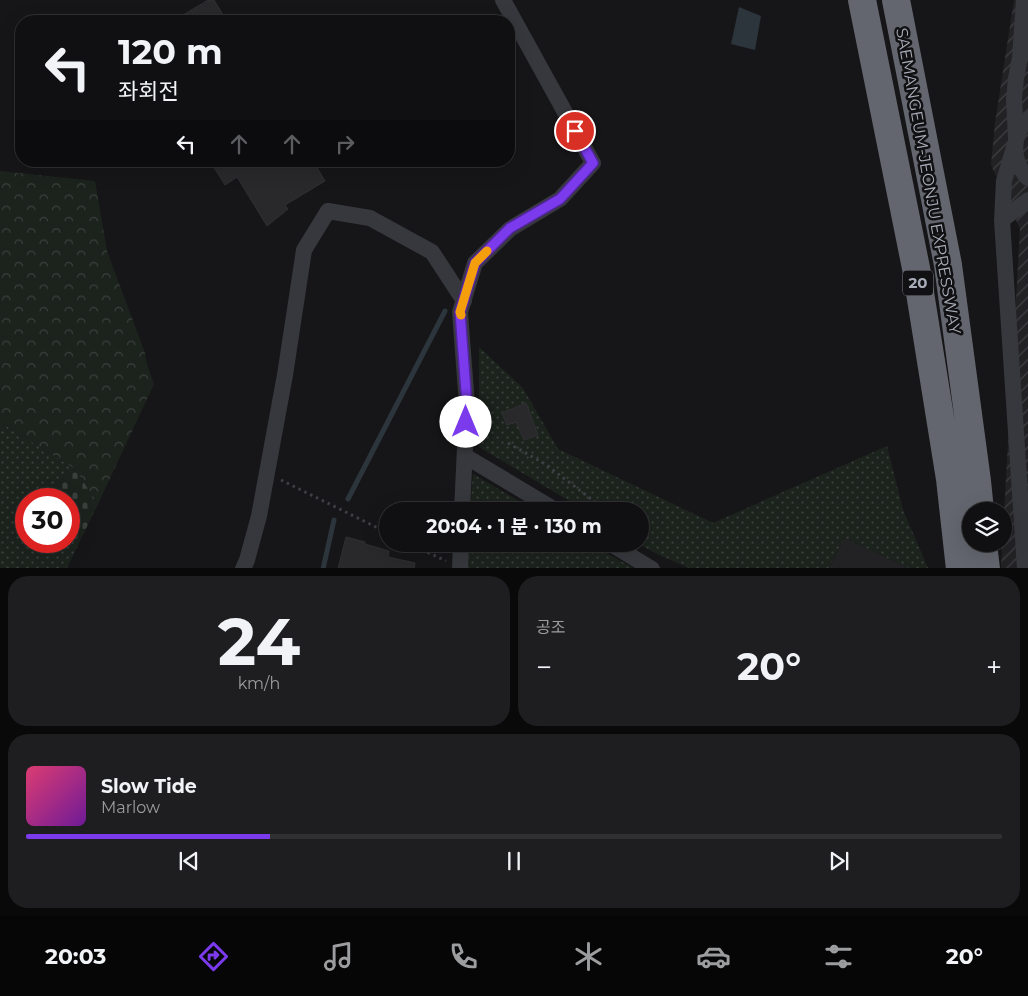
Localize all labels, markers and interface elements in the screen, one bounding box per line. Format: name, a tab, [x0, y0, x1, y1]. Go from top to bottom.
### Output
street label: SAEMANGEUM-JEONJU EXPRESSWAY	[892, 26, 965, 337]
text: 120 m	[118, 30, 223, 73]
icon: left	[35, 35, 100, 100]
text: 좌회전	[118, 78, 179, 105]
pin	[554, 110, 596, 152]
icon: arrive	[561, 117, 589, 145]
icon: left	[172, 130, 200, 158]
icon: ahead	[225, 130, 253, 158]
icon: ahead	[278, 130, 306, 158]
icon: right	[331, 130, 359, 158]
road number: 20	[903, 270, 933, 296]
position arrow	[439, 395, 491, 447]
speed limit sign: 30	[15, 488, 80, 553]
map controls	[962, 502, 1012, 552]
button: layers	[962, 502, 1012, 552]
text: 20:04 · 1 분 · 130 m	[426, 515, 602, 538]
text: 24	[218, 602, 300, 681]
text: 공조	[536, 618, 565, 637]
text: 20°	[737, 643, 801, 690]
text: −	[536, 650, 552, 684]
text: +	[986, 650, 1002, 684]
text: km/h	[238, 674, 280, 693]
text: Slow Tide	[101, 775, 197, 798]
text: Marlow	[101, 798, 160, 817]
icon: previous	[175, 847, 203, 875]
icon: pause	[500, 847, 528, 875]
icon: next	[825, 847, 853, 875]
icon: directions	[196, 939, 231, 974]
icon: music	[321, 939, 356, 974]
icon: phone	[446, 939, 481, 974]
icon: climate	[571, 939, 606, 974]
icon: car	[696, 939, 731, 974]
icon: filters	[821, 939, 856, 974]
text: 20:03	[45, 943, 106, 970]
text: 20°	[946, 943, 983, 970]

